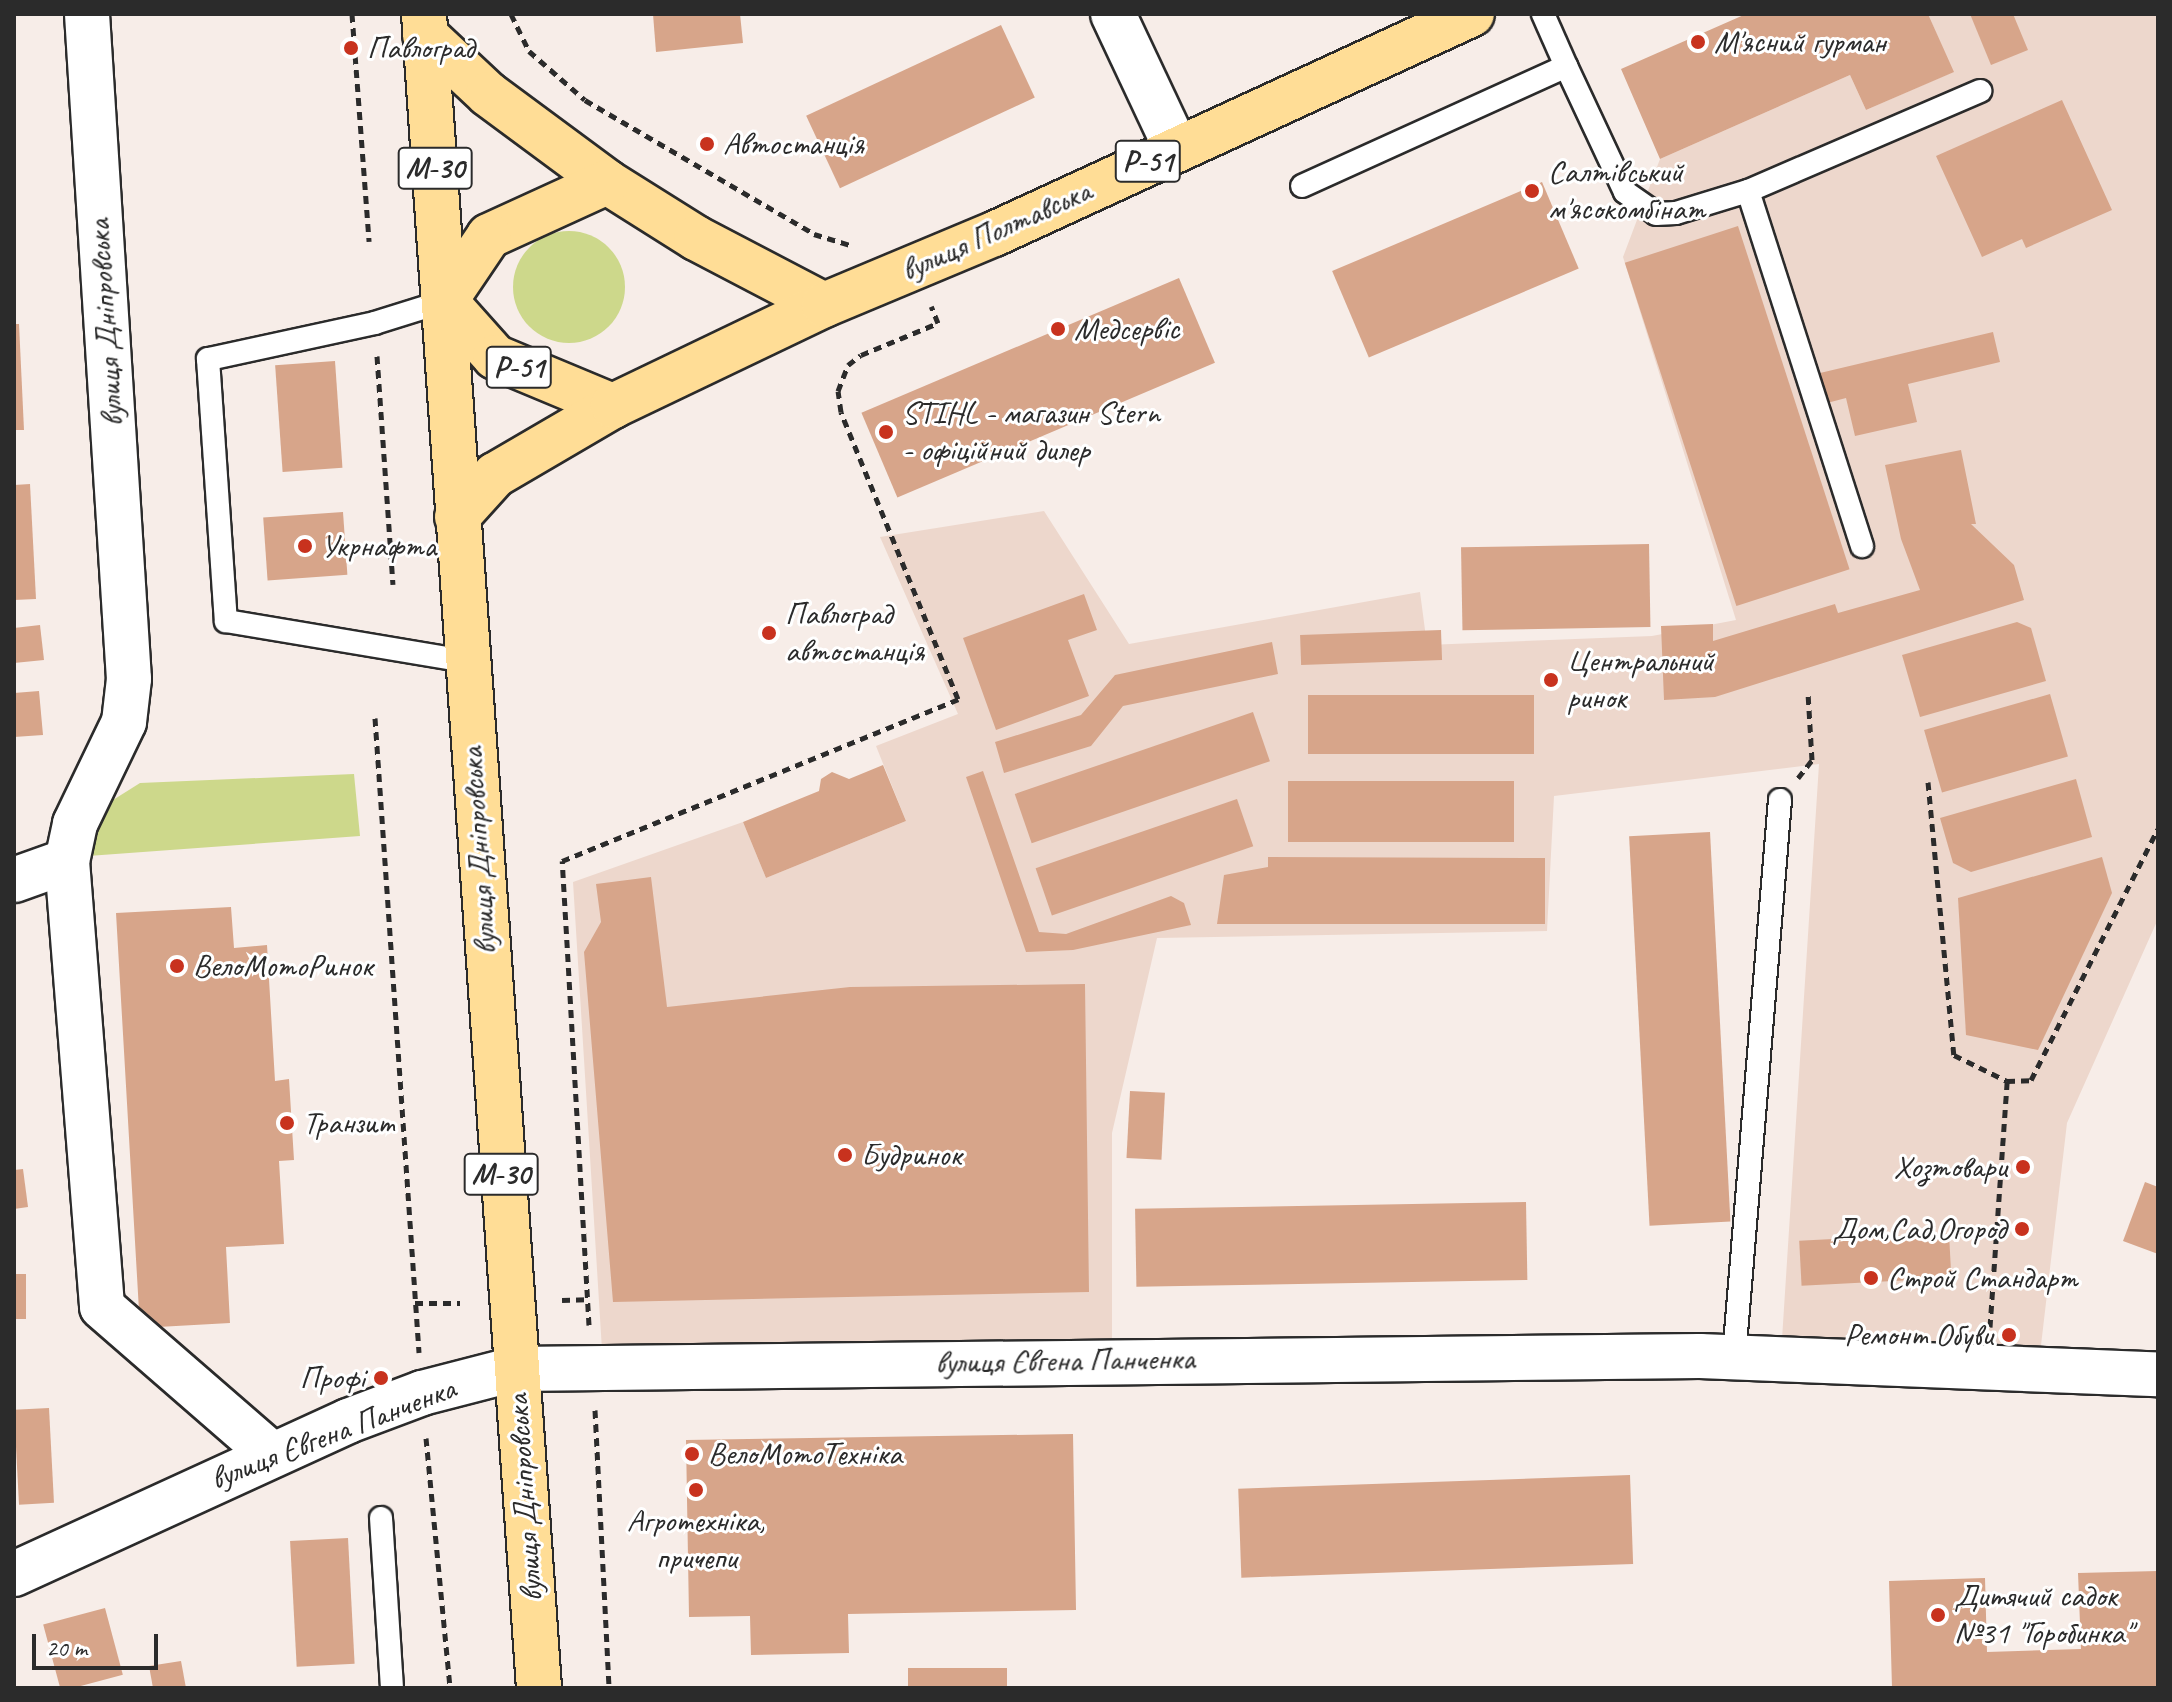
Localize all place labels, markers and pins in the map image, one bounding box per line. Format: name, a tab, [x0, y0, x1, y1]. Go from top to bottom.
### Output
place label: М'ясний гурман	[1714, 23, 1886, 61]
place label: Павлоград	[367, 29, 474, 67]
marker: М'ясний гурман	[1689, 33, 1707, 51]
marker: Павлоград	[342, 39, 360, 57]
place label: Автостанція	[723, 125, 864, 163]
marker: Автостанція	[698, 135, 716, 153]
place label: Салтівський м'ясокомбінат	[1548, 154, 1705, 229]
marker: Салтівський м'ясокомбінат	[1523, 182, 1541, 200]
place label: Медсервіс	[1074, 310, 1179, 348]
marker: Медсервіс	[1049, 320, 1067, 338]
place label: STIHL - магазин Stern - офіційний дилер	[902, 395, 1160, 470]
marker: STIHL - магазин Stern - офіційний дилер	[877, 423, 895, 441]
place label: Укрнафта	[321, 527, 436, 565]
marker: Укрнафта	[296, 537, 314, 555]
place label: Павлоград автостанція	[785, 596, 924, 671]
marker: Павлоград автостанція	[760, 624, 778, 642]
place label: Центральний ринок	[1567, 643, 1714, 718]
marker: Центральний ринок	[1542, 671, 1560, 689]
place label: ВелоМотоРинок	[193, 947, 373, 985]
marker: ВелоМотоРинок	[168, 957, 186, 975]
place label: Транзит	[303, 1104, 393, 1142]
marker: Транзит	[278, 1114, 296, 1132]
place label: Будринок	[861, 1136, 961, 1174]
marker: Будринок	[836, 1146, 854, 1164]
place label: Хозтовари	[1893, 1148, 2007, 1186]
marker: Хозтовари	[2014, 1158, 2032, 1176]
place label: Дом,Сад,Огород	[1832, 1210, 2006, 1248]
marker: Дом,Сад,Огород	[2013, 1220, 2031, 1238]
place label: Строй Стандарт	[1887, 1259, 2077, 1297]
marker: Строй Стандарт	[1862, 1269, 1880, 1287]
place label: Ремонт Обуви	[1843, 1316, 1993, 1354]
marker: Ремонт Обуви	[2000, 1326, 2018, 1344]
place label: Профі	[300, 1359, 365, 1397]
marker: Профі	[372, 1369, 390, 1387]
place label: ВелоМотоТехніка	[708, 1435, 902, 1473]
marker: ВелоМотоТехніка	[683, 1445, 701, 1463]
marker: Агротехніка, причепи	[687, 1481, 705, 1499]
place label: Агротехніка, причепи	[627, 1503, 765, 1578]
place label: Дитячий садок №31 "Горобинка"	[1954, 1578, 2132, 1653]
marker: Дитячий садок №31 "Горобинка"	[1929, 1606, 1947, 1624]

